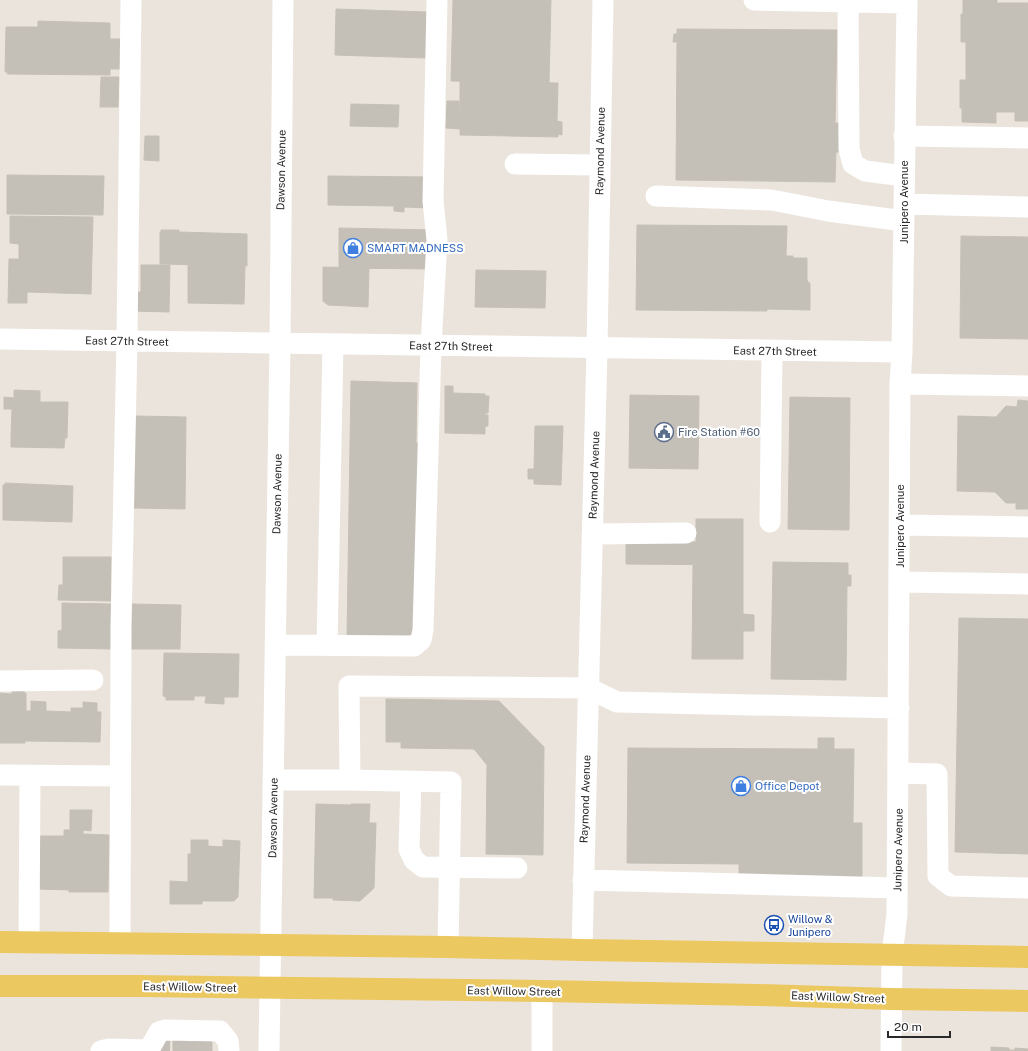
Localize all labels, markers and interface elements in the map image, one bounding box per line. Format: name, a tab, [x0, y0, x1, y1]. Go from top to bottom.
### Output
street label: Raymond Avenue	[593, 107, 607, 195]
street label: Dawson Avenue	[274, 130, 288, 210]
street label: Junipero Avenue	[898, 160, 910, 244]
shop icon: SMART MADNESS	[342, 237, 364, 259]
place label: SMART MADNESS	[367, 242, 464, 254]
street label: East 27th Street	[85, 334, 169, 348]
street label: East 27th Street	[409, 339, 493, 353]
street label: East 27th Street	[733, 344, 817, 358]
public building icon: Fire Station #60	[653, 421, 675, 443]
place label: Fire Station #60	[678, 426, 760, 438]
street label: Raymond Avenue	[586, 431, 602, 519]
street label: Dawson Avenue	[270, 454, 284, 534]
street label: Junipero Avenue	[894, 484, 906, 568]
street label: Raymond Avenue	[577, 755, 593, 843]
shop icon: Office Depot	[730, 775, 752, 797]
street label: Dawson Avenue	[266, 778, 280, 858]
place label: Office Depot	[755, 780, 820, 792]
street label: Junipero Avenue	[891, 808, 905, 892]
place label: Willow & Junipero	[788, 913, 833, 938]
bus stop icon: Willow & Junipero	[763, 914, 785, 936]
street label: East Willow Street	[143, 980, 237, 994]
street label: East Willow Street	[467, 984, 561, 998]
street label: East Willow Street	[791, 989, 885, 1005]
scale bar	[888, 1013, 950, 1039]
text: 20 m	[894, 1020, 922, 1034]

